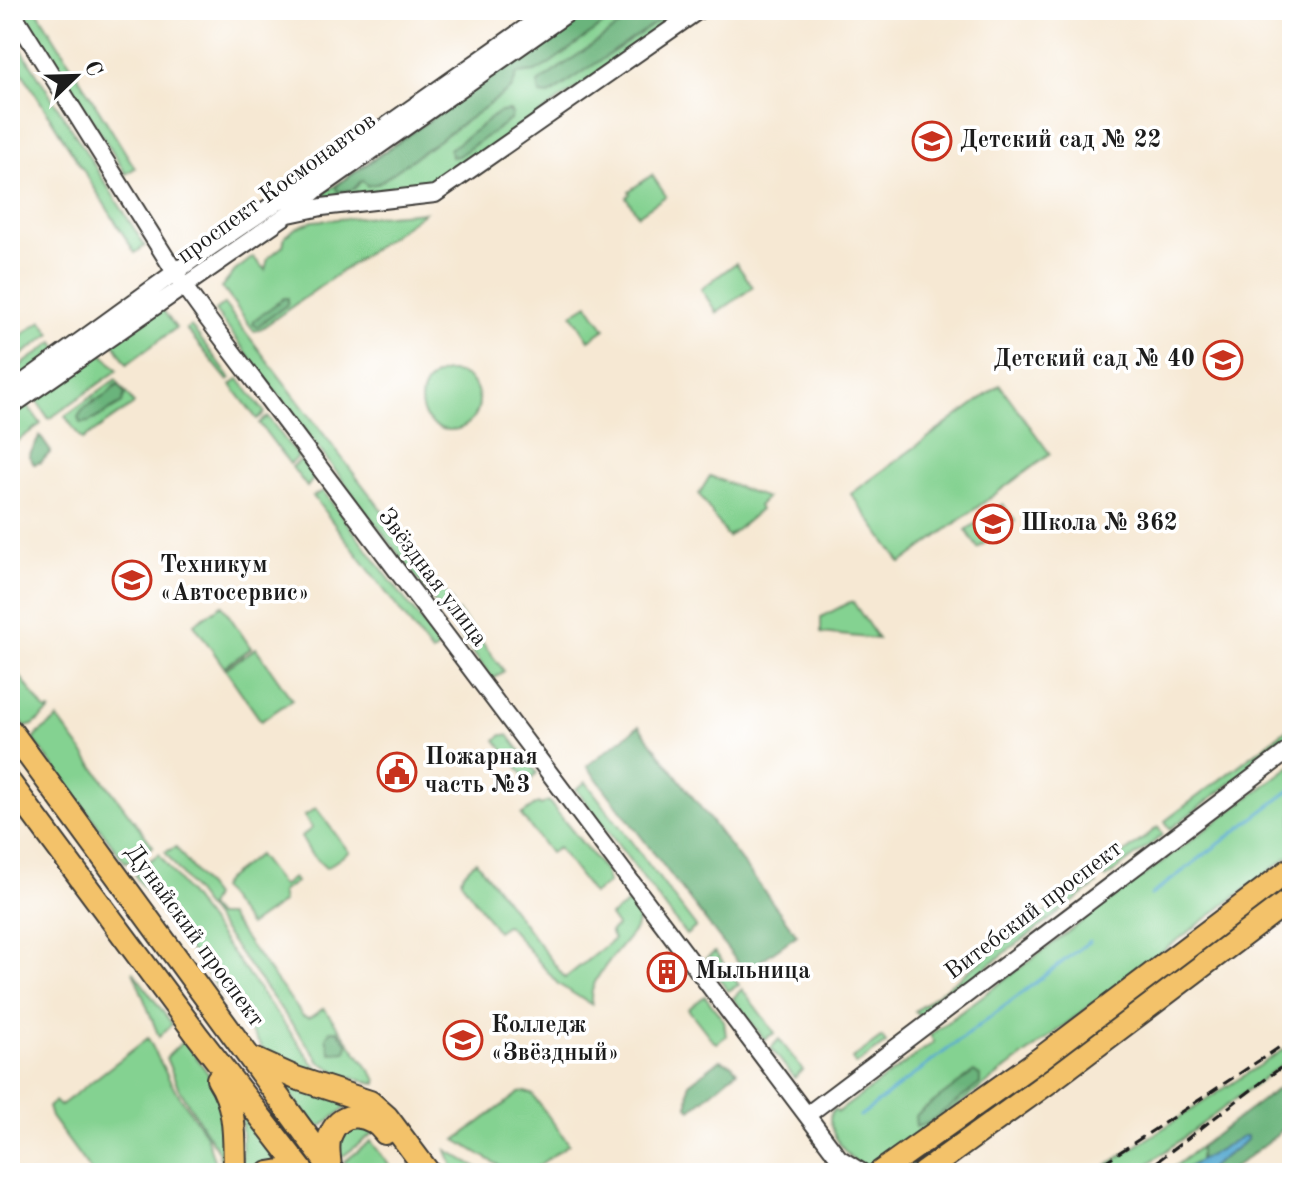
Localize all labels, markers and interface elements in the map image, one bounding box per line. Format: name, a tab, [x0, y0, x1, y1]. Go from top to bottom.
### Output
north arrow	[36, 36, 116, 116]
text: С	[80, 58, 106, 80]
street label: проспект Космонавтов	[173, 109, 381, 269]
school or university icon: Детский сад № 22	[911, 120, 953, 162]
place label: Детский сад № 22	[960, 129, 1162, 153]
school or university icon: Детский сад № 40	[1202, 339, 1244, 381]
place label: Детский сад № 40	[993, 348, 1195, 372]
school or university icon: Школа № 362	[972, 503, 1014, 545]
street label: Звёздная улица	[373, 505, 491, 651]
place label: Школа № 362	[1021, 512, 1178, 536]
place label: Техникум «Автосервис»	[160, 554, 309, 606]
school or university icon: Техникум «Автосервис»	[111, 559, 153, 601]
place label: Пожарная часть №3	[425, 746, 538, 798]
public building icon: Пожарная часть №3	[376, 751, 418, 793]
street label: Витебский проспект	[941, 837, 1127, 985]
street label: Дунайский проспект	[120, 840, 268, 1032]
building icon: Мыльница	[646, 951, 688, 993]
place label: Мыльница	[695, 960, 811, 984]
place label: Колледж «Звёздный»	[491, 1014, 619, 1066]
school or university icon: Колледж «Звёздный»	[442, 1019, 484, 1061]

